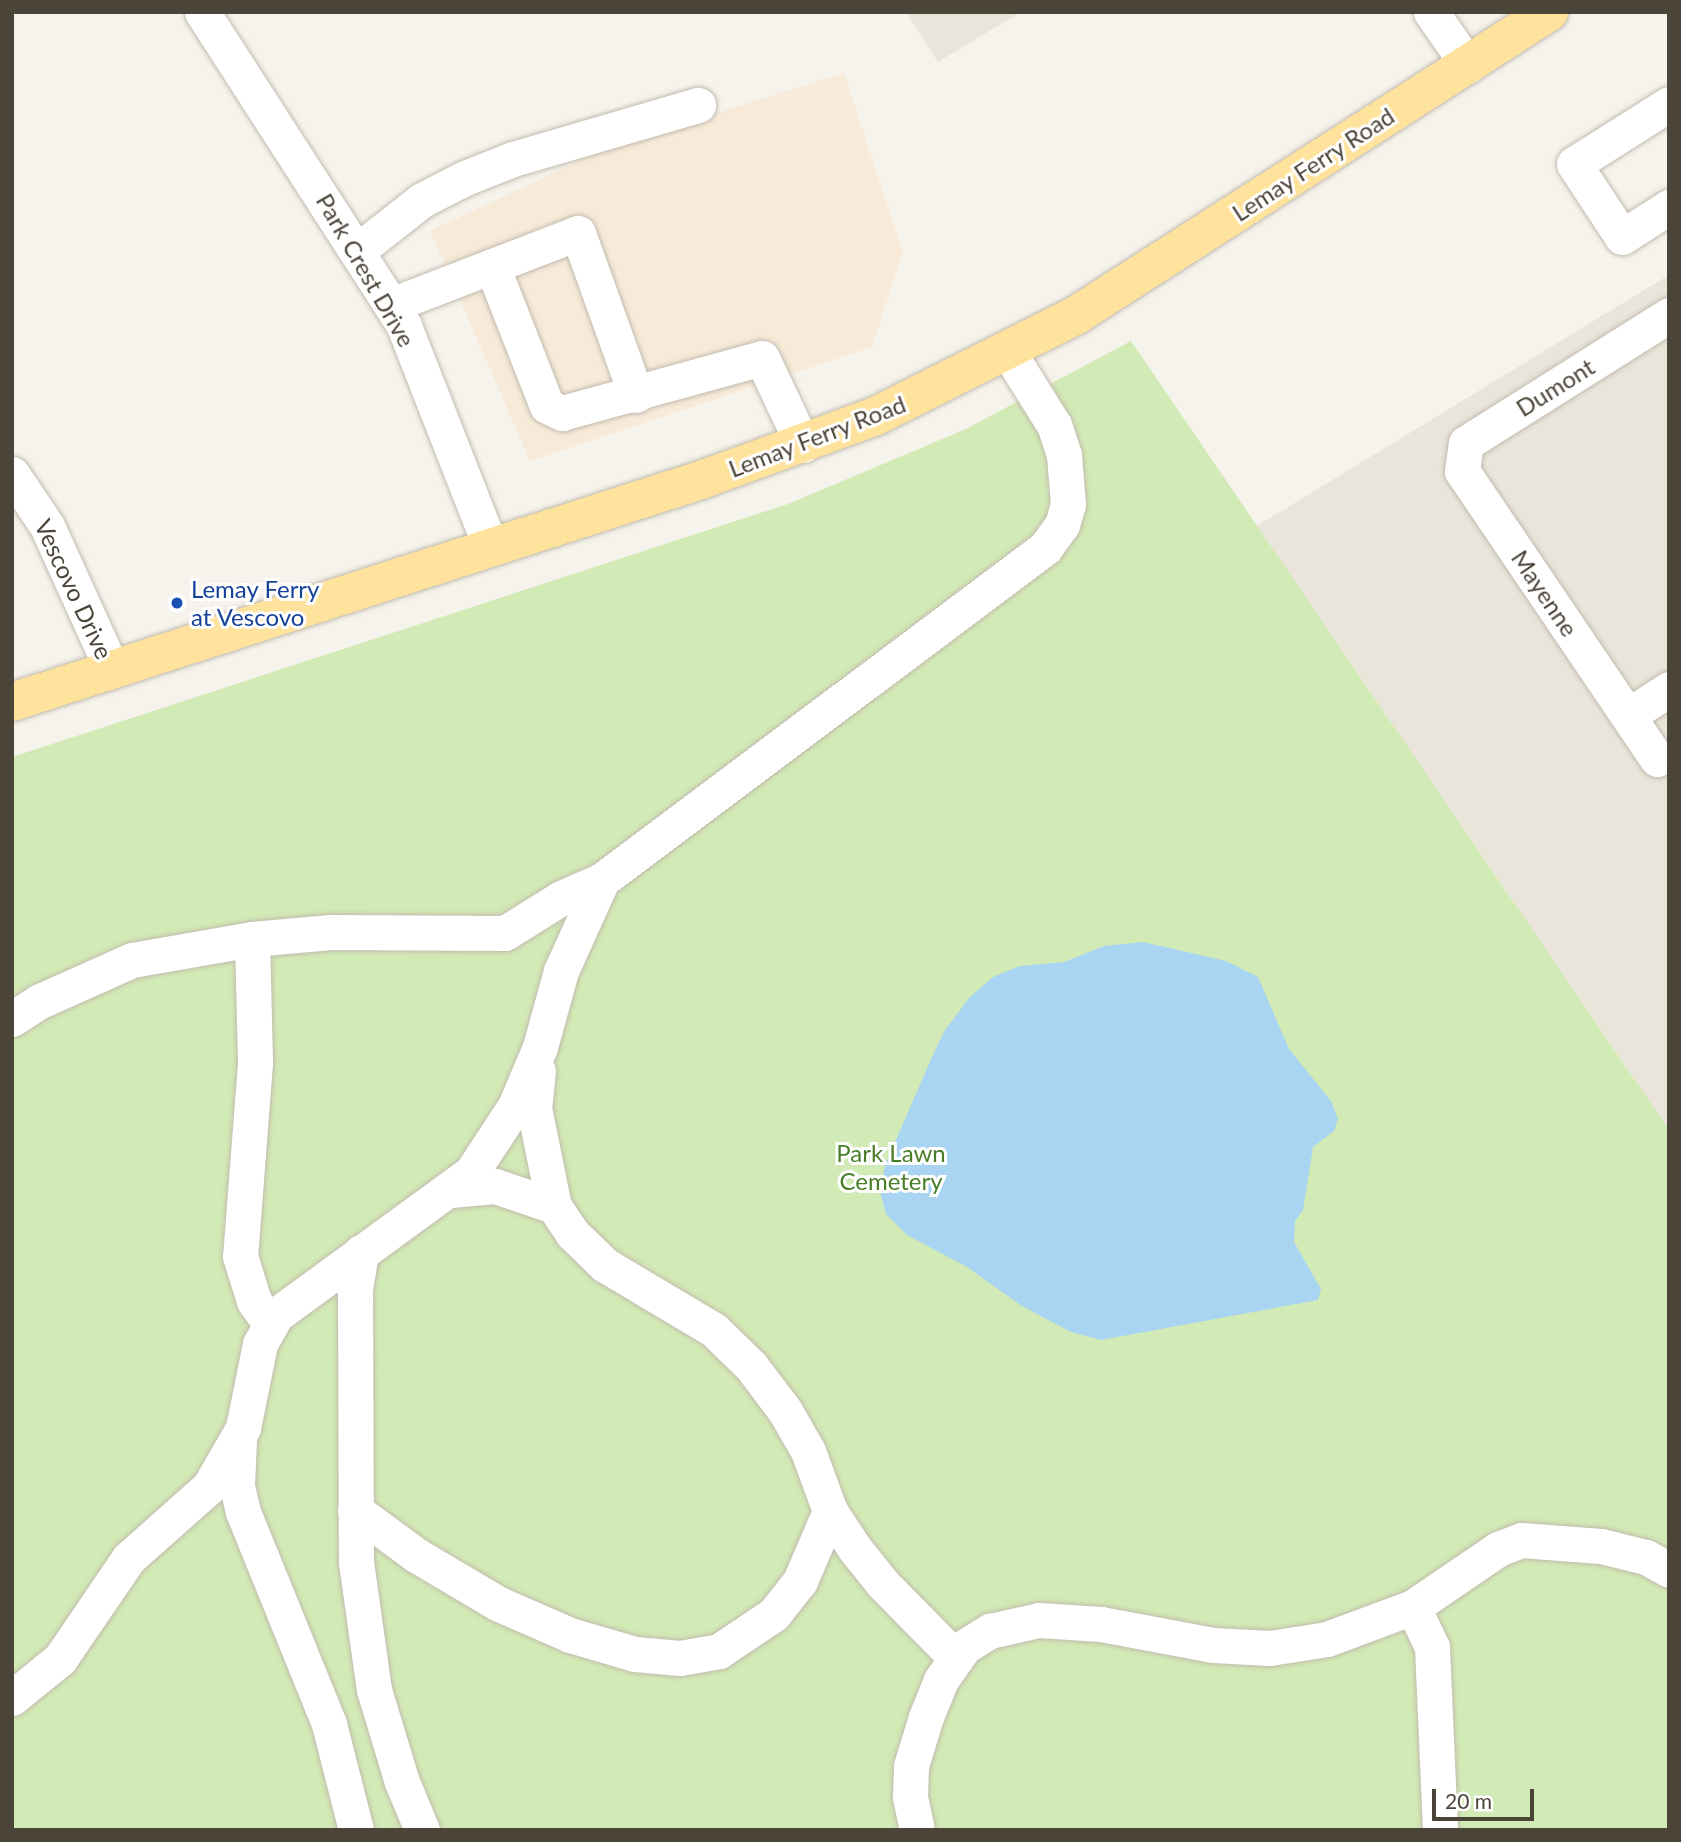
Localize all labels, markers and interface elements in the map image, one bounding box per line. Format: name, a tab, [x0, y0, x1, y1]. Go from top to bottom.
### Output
street label: Lemay Ferry Road	[1226, 101, 1400, 227]
street label: Park Crest Drive	[310, 188, 422, 352]
street label: Dumont	[1511, 352, 1599, 422]
street label: Lemay Ferry Road	[724, 389, 910, 483]
street label: Vescovo Drive	[29, 514, 119, 664]
street label: Mayenne	[1506, 544, 1584, 642]
place label: Lemay Ferry at Vescovo	[191, 575, 320, 631]
marker: Lemay Ferry at Vescovo	[169, 595, 185, 611]
park label: Park Lawn Cemetery	[836, 1139, 946, 1195]
scale bar	[1436, 1776, 1538, 1820]
text: 20 m	[1445, 1788, 1492, 1813]

